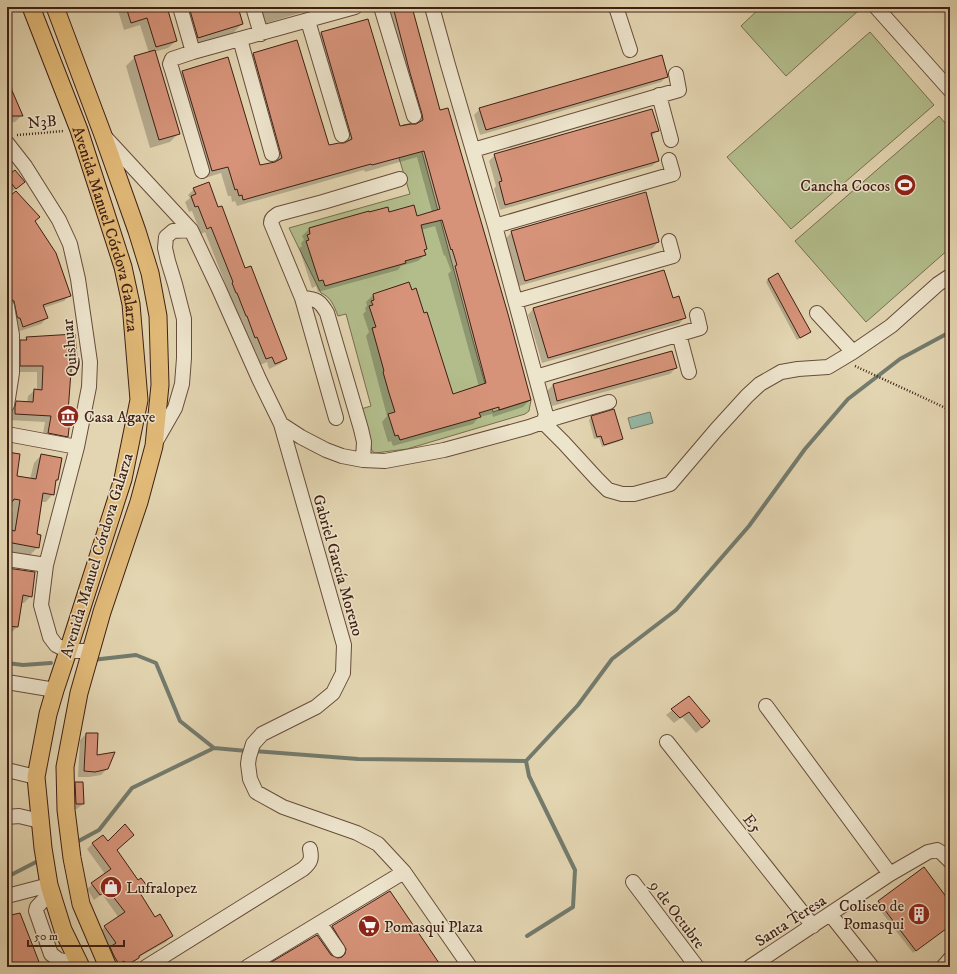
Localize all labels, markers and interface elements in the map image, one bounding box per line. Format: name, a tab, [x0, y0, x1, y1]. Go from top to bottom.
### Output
street label: N3B	[27, 111, 58, 133]
street label: Avenida Manuel Córdova Galarza	[67, 124, 142, 333]
sports icon: Cancha Cocos	[892, 172, 918, 198]
place label: Cancha Cocos	[800, 176, 890, 196]
street label: Quishuar	[58, 318, 82, 378]
museum icon: Casa Agave	[55, 403, 81, 429]
place label: Casa Agave	[84, 407, 156, 427]
street label: Avenida Manuel Córdova Galarza	[56, 450, 138, 660]
street label: Gabriel García Moreno	[308, 492, 368, 639]
street label: E5	[738, 810, 766, 837]
shop icon: Lufralopez	[98, 874, 124, 900]
street label: 9 de Octubre	[644, 876, 710, 953]
place label: Lufralopez	[126, 878, 197, 898]
street label: Santa Teresa	[751, 890, 830, 951]
place label: Coliseo de Pomasqui	[839, 896, 904, 934]
building icon: Coliseo de Pomasqui	[906, 901, 932, 927]
supermarket icon: Pomasqui Plaza	[356, 913, 382, 939]
place label: Pomasqui Plaza	[384, 917, 483, 937]
scale bar	[28, 922, 124, 948]
text: 50 m	[34, 929, 58, 944]

